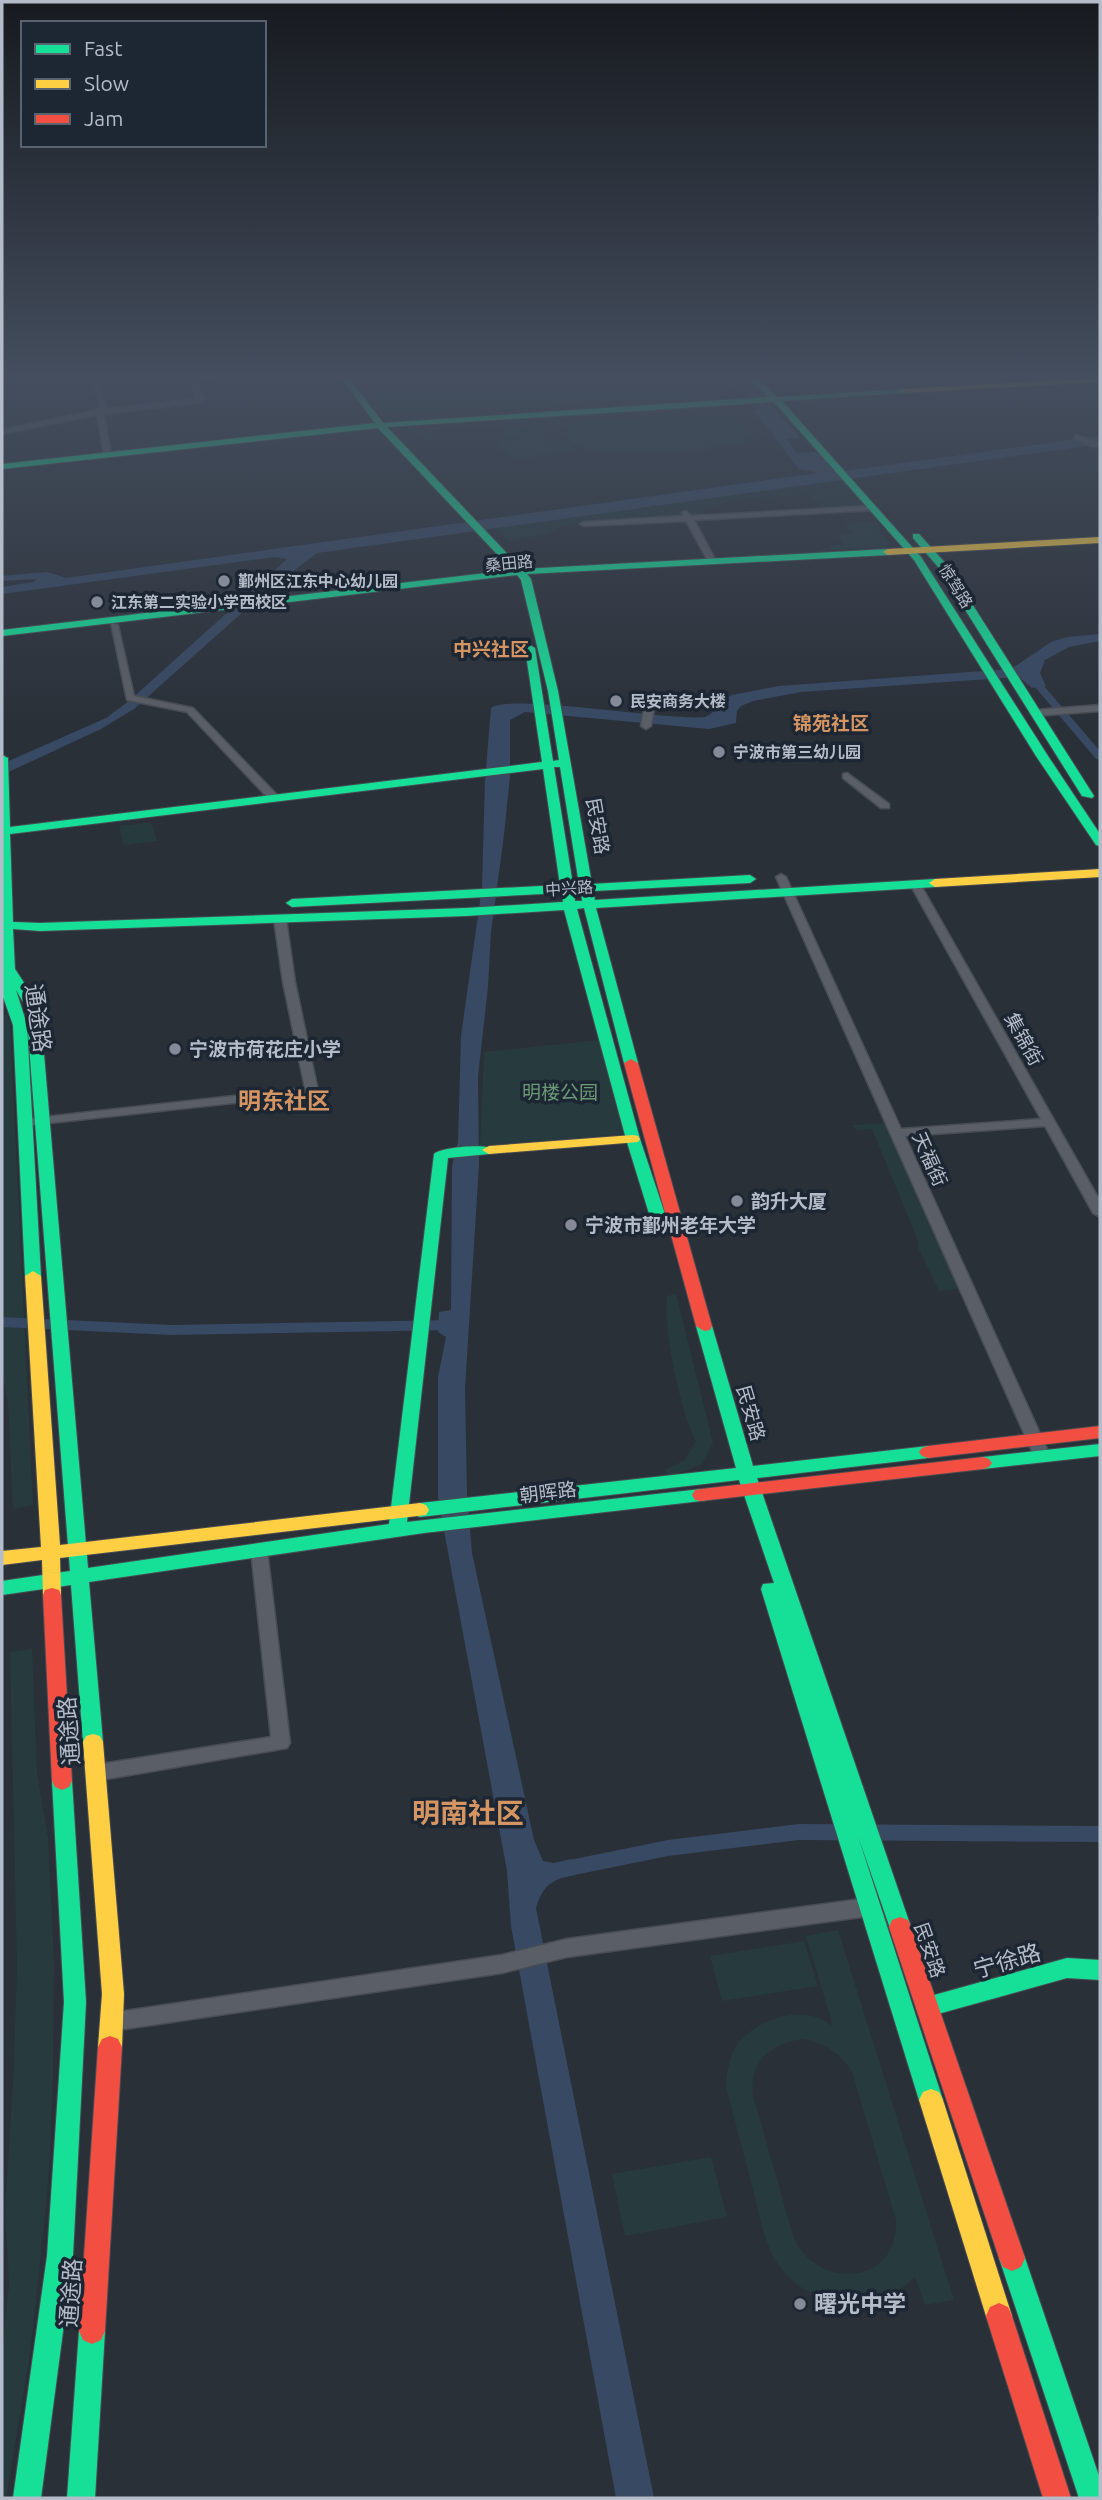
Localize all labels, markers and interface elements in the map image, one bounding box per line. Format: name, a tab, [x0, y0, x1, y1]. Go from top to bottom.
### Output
legend	[21, 21, 266, 147]
text: Fast	[84, 36, 122, 60]
text: Slow	[84, 71, 129, 95]
text: Jam	[84, 106, 123, 130]
street label: 桑田路	[484, 552, 534, 574]
street label: 惊驾路	[936, 561, 976, 611]
place label: 鄞州区江东中心幼儿园	[238, 572, 398, 590]
marker: 鄞州区江东中心幼儿园	[216, 573, 232, 589]
place label: 江东第二实验小学西校区	[111, 593, 287, 611]
marker: 江东第二实验小学西校区	[89, 594, 105, 610]
district label: 中兴社区	[453, 638, 529, 660]
place label: 民安商务大楼	[630, 692, 726, 710]
marker: 民安商务大楼	[608, 693, 624, 709]
district label: 锦苑社区	[793, 712, 869, 734]
place label: 宁波市第三幼儿园	[733, 743, 861, 761]
marker: 宁波市第三幼儿园	[711, 744, 727, 760]
street label: 民安路	[582, 796, 614, 856]
street label: 中兴路	[544, 877, 594, 899]
street label: 通途路	[21, 982, 56, 1054]
street label: 集锦街	[1001, 1009, 1047, 1069]
place label: 宁波市荷花庄小学	[189, 1038, 341, 1060]
marker: 宁波市荷花庄小学	[167, 1041, 183, 1057]
park label: 明楼公园	[522, 1081, 598, 1103]
district label: 明东社区	[238, 1088, 330, 1113]
street label: 天福街	[908, 1128, 952, 1190]
place label: 韵升大厦	[751, 1190, 827, 1212]
marker: 韵升大厦	[729, 1193, 745, 1209]
place label: 宁波市鄞州老年大学	[585, 1214, 756, 1236]
marker: 宁波市鄞州老年大学	[563, 1217, 579, 1233]
street label: 民安路	[733, 1383, 769, 1443]
street label: 朝晖路	[518, 1478, 578, 1506]
street label: 通途路	[54, 1696, 83, 1766]
district label: 明南社区	[412, 1797, 524, 1828]
street label: 民安路	[910, 1919, 950, 1981]
street label: 宁徐路	[970, 1939, 1043, 1982]
street label: 通途路	[56, 2258, 85, 2328]
place label: 曙光中学	[814, 2291, 906, 2316]
marker: 曙光中学	[792, 2296, 808, 2312]

